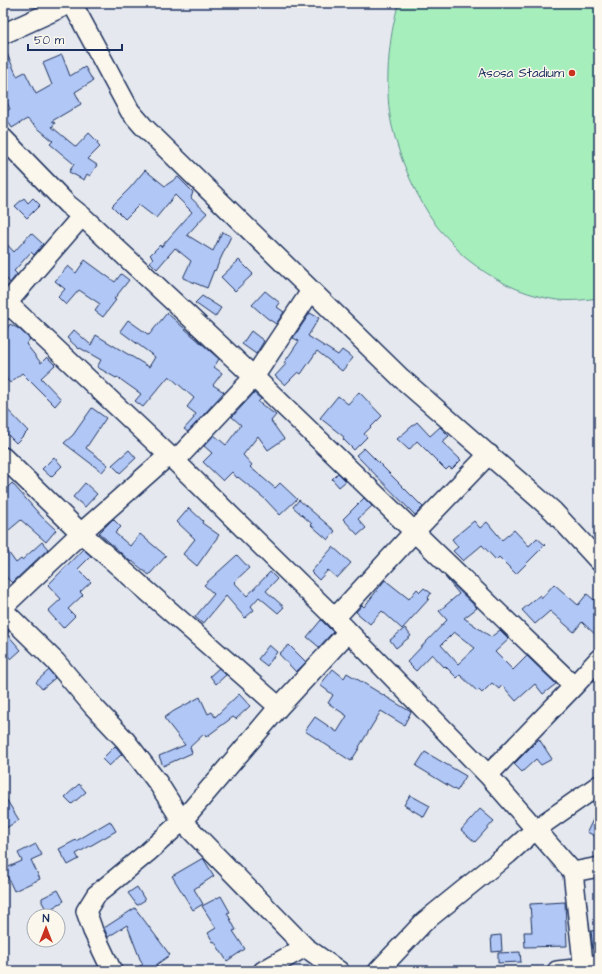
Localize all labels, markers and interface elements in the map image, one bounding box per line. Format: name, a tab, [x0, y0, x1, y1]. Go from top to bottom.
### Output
scale bar	[28, 26, 122, 52]
text: 50 m	[34, 32, 65, 49]
place label: Asosa Stadium	[478, 64, 565, 82]
marker: Asosa Stadium	[567, 68, 577, 78]
north arrow	[26, 908, 66, 948]
text: N	[43, 911, 50, 926]

